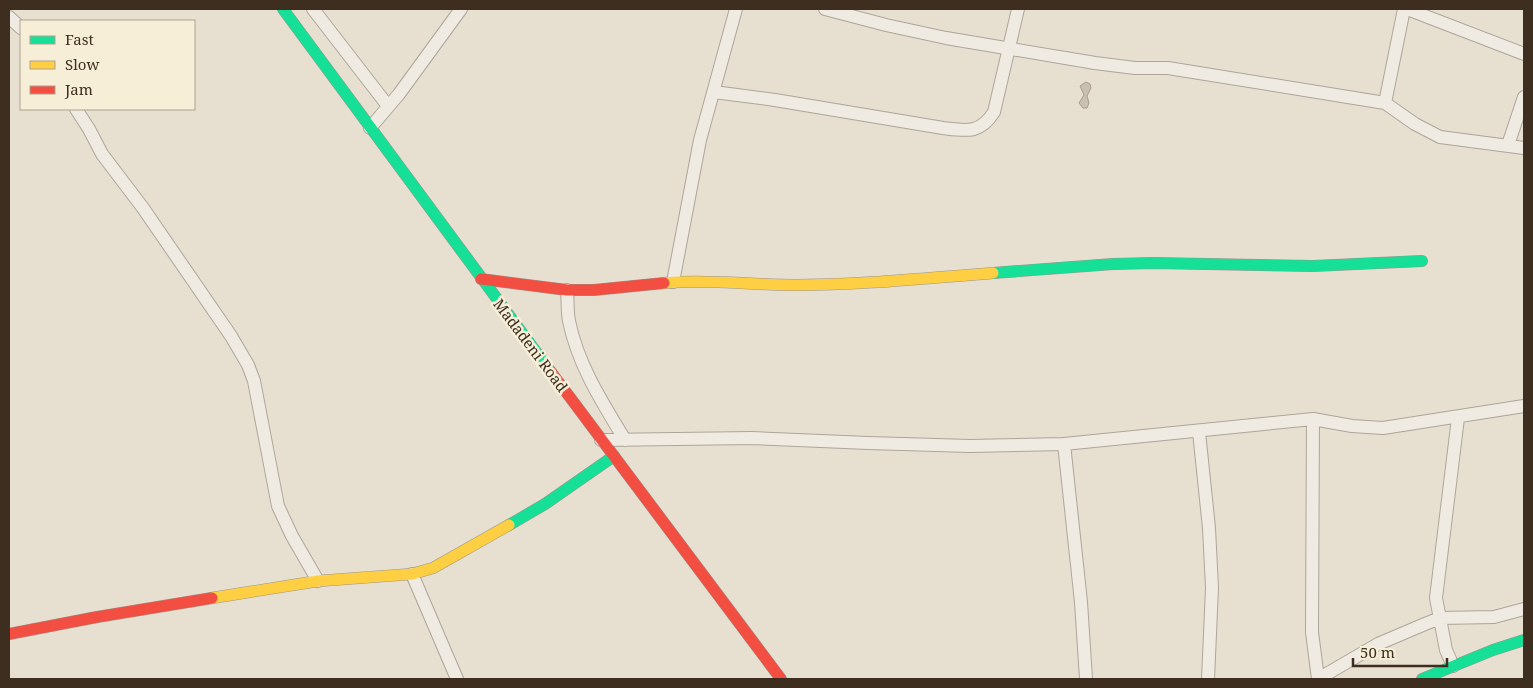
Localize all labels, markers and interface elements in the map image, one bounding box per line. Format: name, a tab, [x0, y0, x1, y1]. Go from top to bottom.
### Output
legend	[20, 20, 195, 110]
text: Fast	[65, 29, 94, 49]
text: Slow	[65, 54, 99, 74]
text: Jam	[64, 79, 93, 99]
street label: Madadeni Road	[489, 294, 573, 396]
scale bar	[1353, 636, 1447, 668]
text: 50 m	[1360, 642, 1395, 662]

